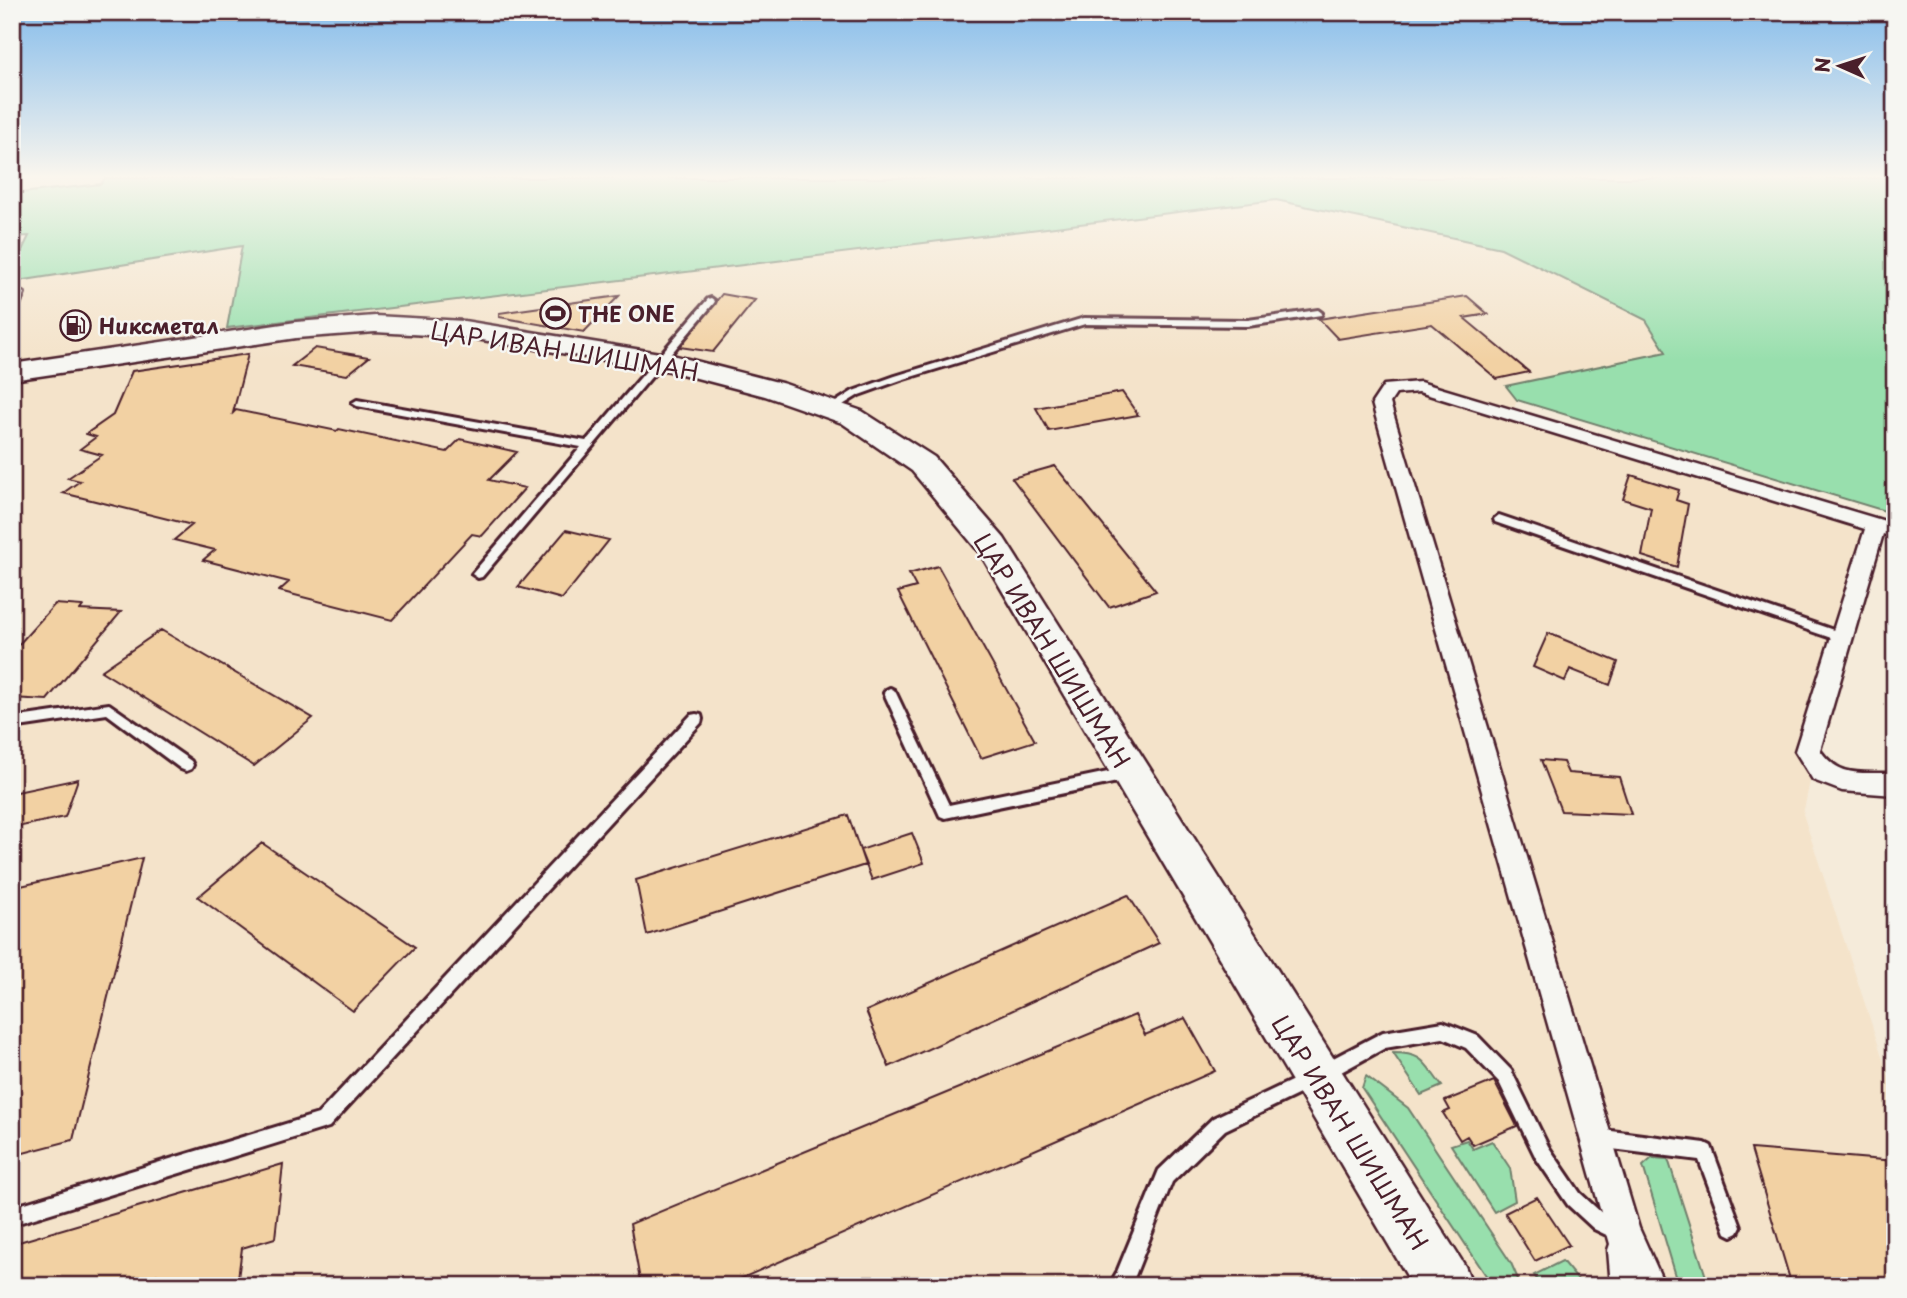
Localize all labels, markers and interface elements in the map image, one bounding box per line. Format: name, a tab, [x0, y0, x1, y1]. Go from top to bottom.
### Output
north arrow	[1806, 32, 1876, 102]
text: N	[1808, 57, 1836, 73]
sports icon: THE ONE	[538, 296, 572, 330]
place label: THE ONE	[578, 297, 675, 329]
fuel station icon: Никсметал	[59, 308, 93, 342]
place label: Никсметал	[99, 309, 219, 341]
street label: ЦАР ИВАН ШИШМАН	[428, 311, 702, 389]
street label: ЦАР ИВАН ШИШМАН	[966, 526, 1140, 774]
street label: ЦАР ИВАН ШИШМАН	[1264, 1008, 1438, 1256]

